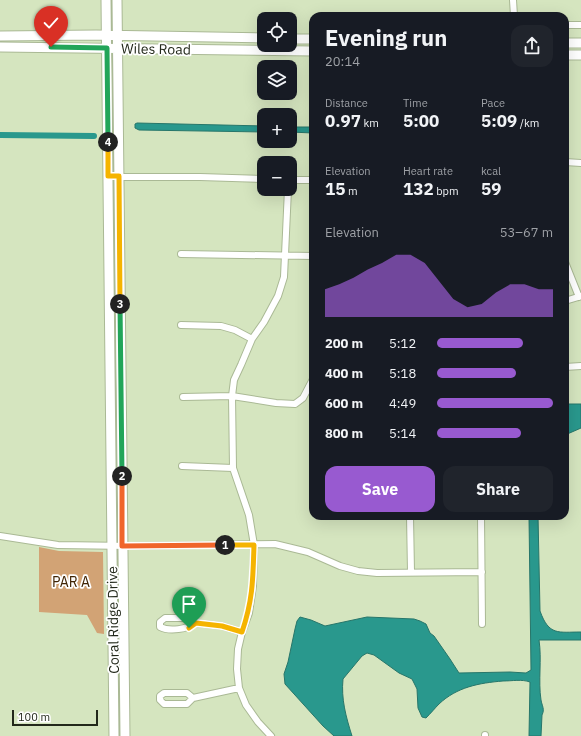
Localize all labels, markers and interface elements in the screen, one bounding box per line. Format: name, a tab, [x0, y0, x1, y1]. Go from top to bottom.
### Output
pin	[34, 6, 68, 47]
icon: check	[40, 12, 62, 34]
map controls	[257, 12, 297, 196]
button: locate	[257, 12, 297, 52]
text: Evening run	[325, 23, 447, 52]
button: share	[511, 25, 553, 67]
street label: Wiles Road	[121, 39, 191, 59]
text: 20:14	[325, 53, 360, 70]
button: layers	[257, 60, 297, 100]
text: Distance	[325, 96, 368, 110]
text: Time	[403, 96, 428, 110]
text: Pace	[481, 96, 505, 110]
button: +	[257, 108, 297, 148]
text: 0.97	[325, 110, 361, 132]
text: 5:00	[403, 110, 439, 132]
text: 5:09	[481, 110, 517, 132]
text: km	[361, 116, 379, 130]
text: /km	[517, 116, 539, 130]
pin: 4	[98, 132, 118, 152]
text: 4	[105, 135, 111, 149]
button: −	[257, 156, 297, 196]
text: Elevation	[325, 164, 371, 178]
text: Heart rate	[403, 164, 453, 178]
text: kcal	[481, 164, 501, 178]
text: 15	[325, 178, 345, 200]
text: 132	[403, 178, 434, 200]
text: 59	[481, 178, 501, 200]
text: m	[345, 184, 358, 198]
text: bpm	[434, 184, 459, 198]
text: Elevation	[325, 224, 379, 241]
text: 53–67 m	[500, 224, 553, 241]
pin: 3	[110, 294, 130, 314]
text: 3	[117, 297, 123, 311]
text: 200 m	[325, 335, 363, 352]
text: 5:12	[389, 335, 416, 352]
text: 400 m	[325, 365, 363, 382]
text: 5:18	[389, 365, 416, 382]
text: 600 m	[325, 395, 363, 412]
text: 4:49	[389, 395, 416, 412]
text: 800 m	[325, 425, 363, 442]
text: 5:14	[389, 425, 416, 442]
pin: 2	[112, 466, 132, 486]
button: Save	[325, 466, 435, 512]
button: Share	[443, 466, 553, 512]
text: 2	[119, 469, 125, 483]
pin: 1	[215, 535, 235, 555]
text: 1	[222, 538, 228, 552]
street label: Coral Ridge Drive	[103, 566, 123, 674]
park label: PAR A	[52, 573, 90, 591]
pin	[172, 587, 206, 628]
icon: arrive	[178, 593, 200, 615]
scale bar	[12, 708, 98, 727]
text: 100 m	[18, 710, 50, 724]

